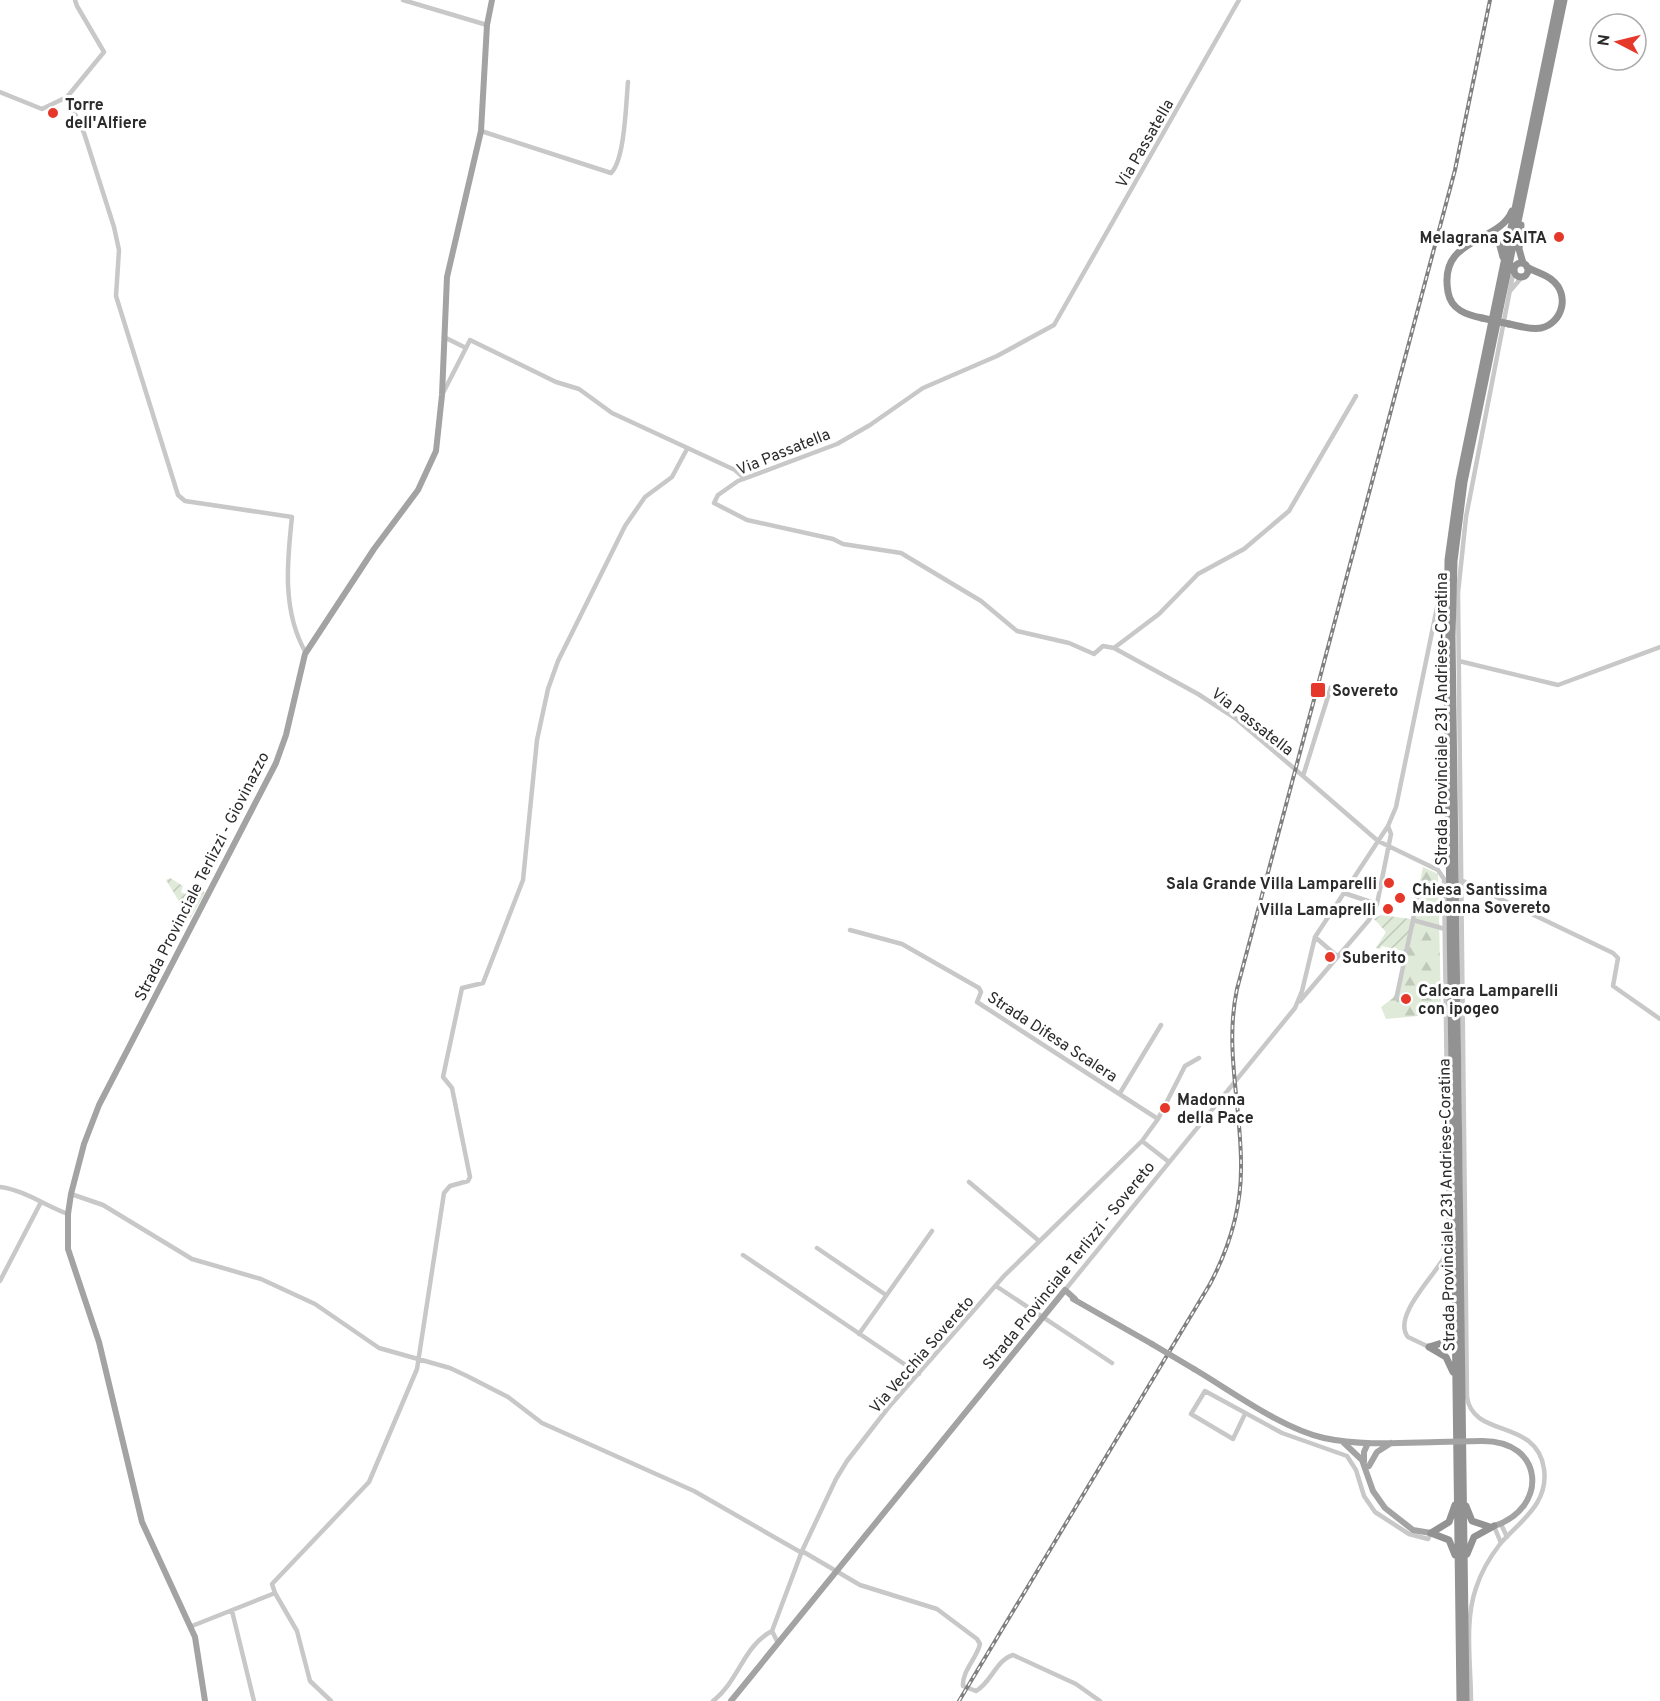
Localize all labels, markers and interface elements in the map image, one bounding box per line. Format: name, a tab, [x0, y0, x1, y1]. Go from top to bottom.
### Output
north arrow	[1588, 12, 1648, 72]
text: N	[1594, 33, 1616, 47]
place label: Torre dell'Alfiere	[65, 96, 147, 134]
street label: Via Passatella	[1112, 96, 1179, 192]
marker: Torre dell'Alfiere	[46, 106, 60, 120]
place label: Melagrana SAITA	[1420, 229, 1547, 249]
marker: Melagrana SAITA	[1552, 230, 1566, 244]
street label: Via Passatella	[734, 425, 833, 481]
street label: Strada Provinciale 231 Andriese-Coratina	[1433, 572, 1453, 866]
marker: Sovereto	[1309, 681, 1327, 699]
place label: Sovereto	[1332, 682, 1398, 702]
street label: Via Passatella	[1207, 684, 1297, 761]
street label: Strada Provinciale Terlizzi - Giovinazzo	[131, 749, 275, 1005]
place label: Sala Grande Villa Lamparelli	[1166, 875, 1377, 895]
marker: Sala Grande Villa Lamparelli	[1382, 876, 1396, 890]
place label: Chiesa Santissima Madonna Sovereto	[1412, 881, 1551, 919]
marker: Chiesa Santissima Madonna Sovereto	[1393, 891, 1407, 905]
place label: Villa Lamaprelli	[1259, 901, 1376, 921]
marker: Villa Lamaprelli	[1381, 902, 1395, 916]
place label: Suberito	[1342, 949, 1406, 969]
marker: Suberito	[1323, 950, 1337, 964]
place label: Calcara Lamparelli con ipogeo	[1418, 982, 1558, 1020]
street label: Strada Difesa Scalera	[983, 988, 1121, 1087]
marker: Calcara Lamparelli con ipogeo	[1399, 992, 1413, 1006]
street label: Strada Provinciale 231 Andriese-Coratina	[1435, 1058, 1461, 1352]
place label: Madonna della Pace	[1177, 1091, 1254, 1129]
marker: Madonna della Pace	[1158, 1101, 1172, 1115]
street label: Strada Provinciale Terlizzi - Sovereto	[979, 1158, 1160, 1375]
street label: Via Vecchia Sovereto	[866, 1292, 979, 1418]

